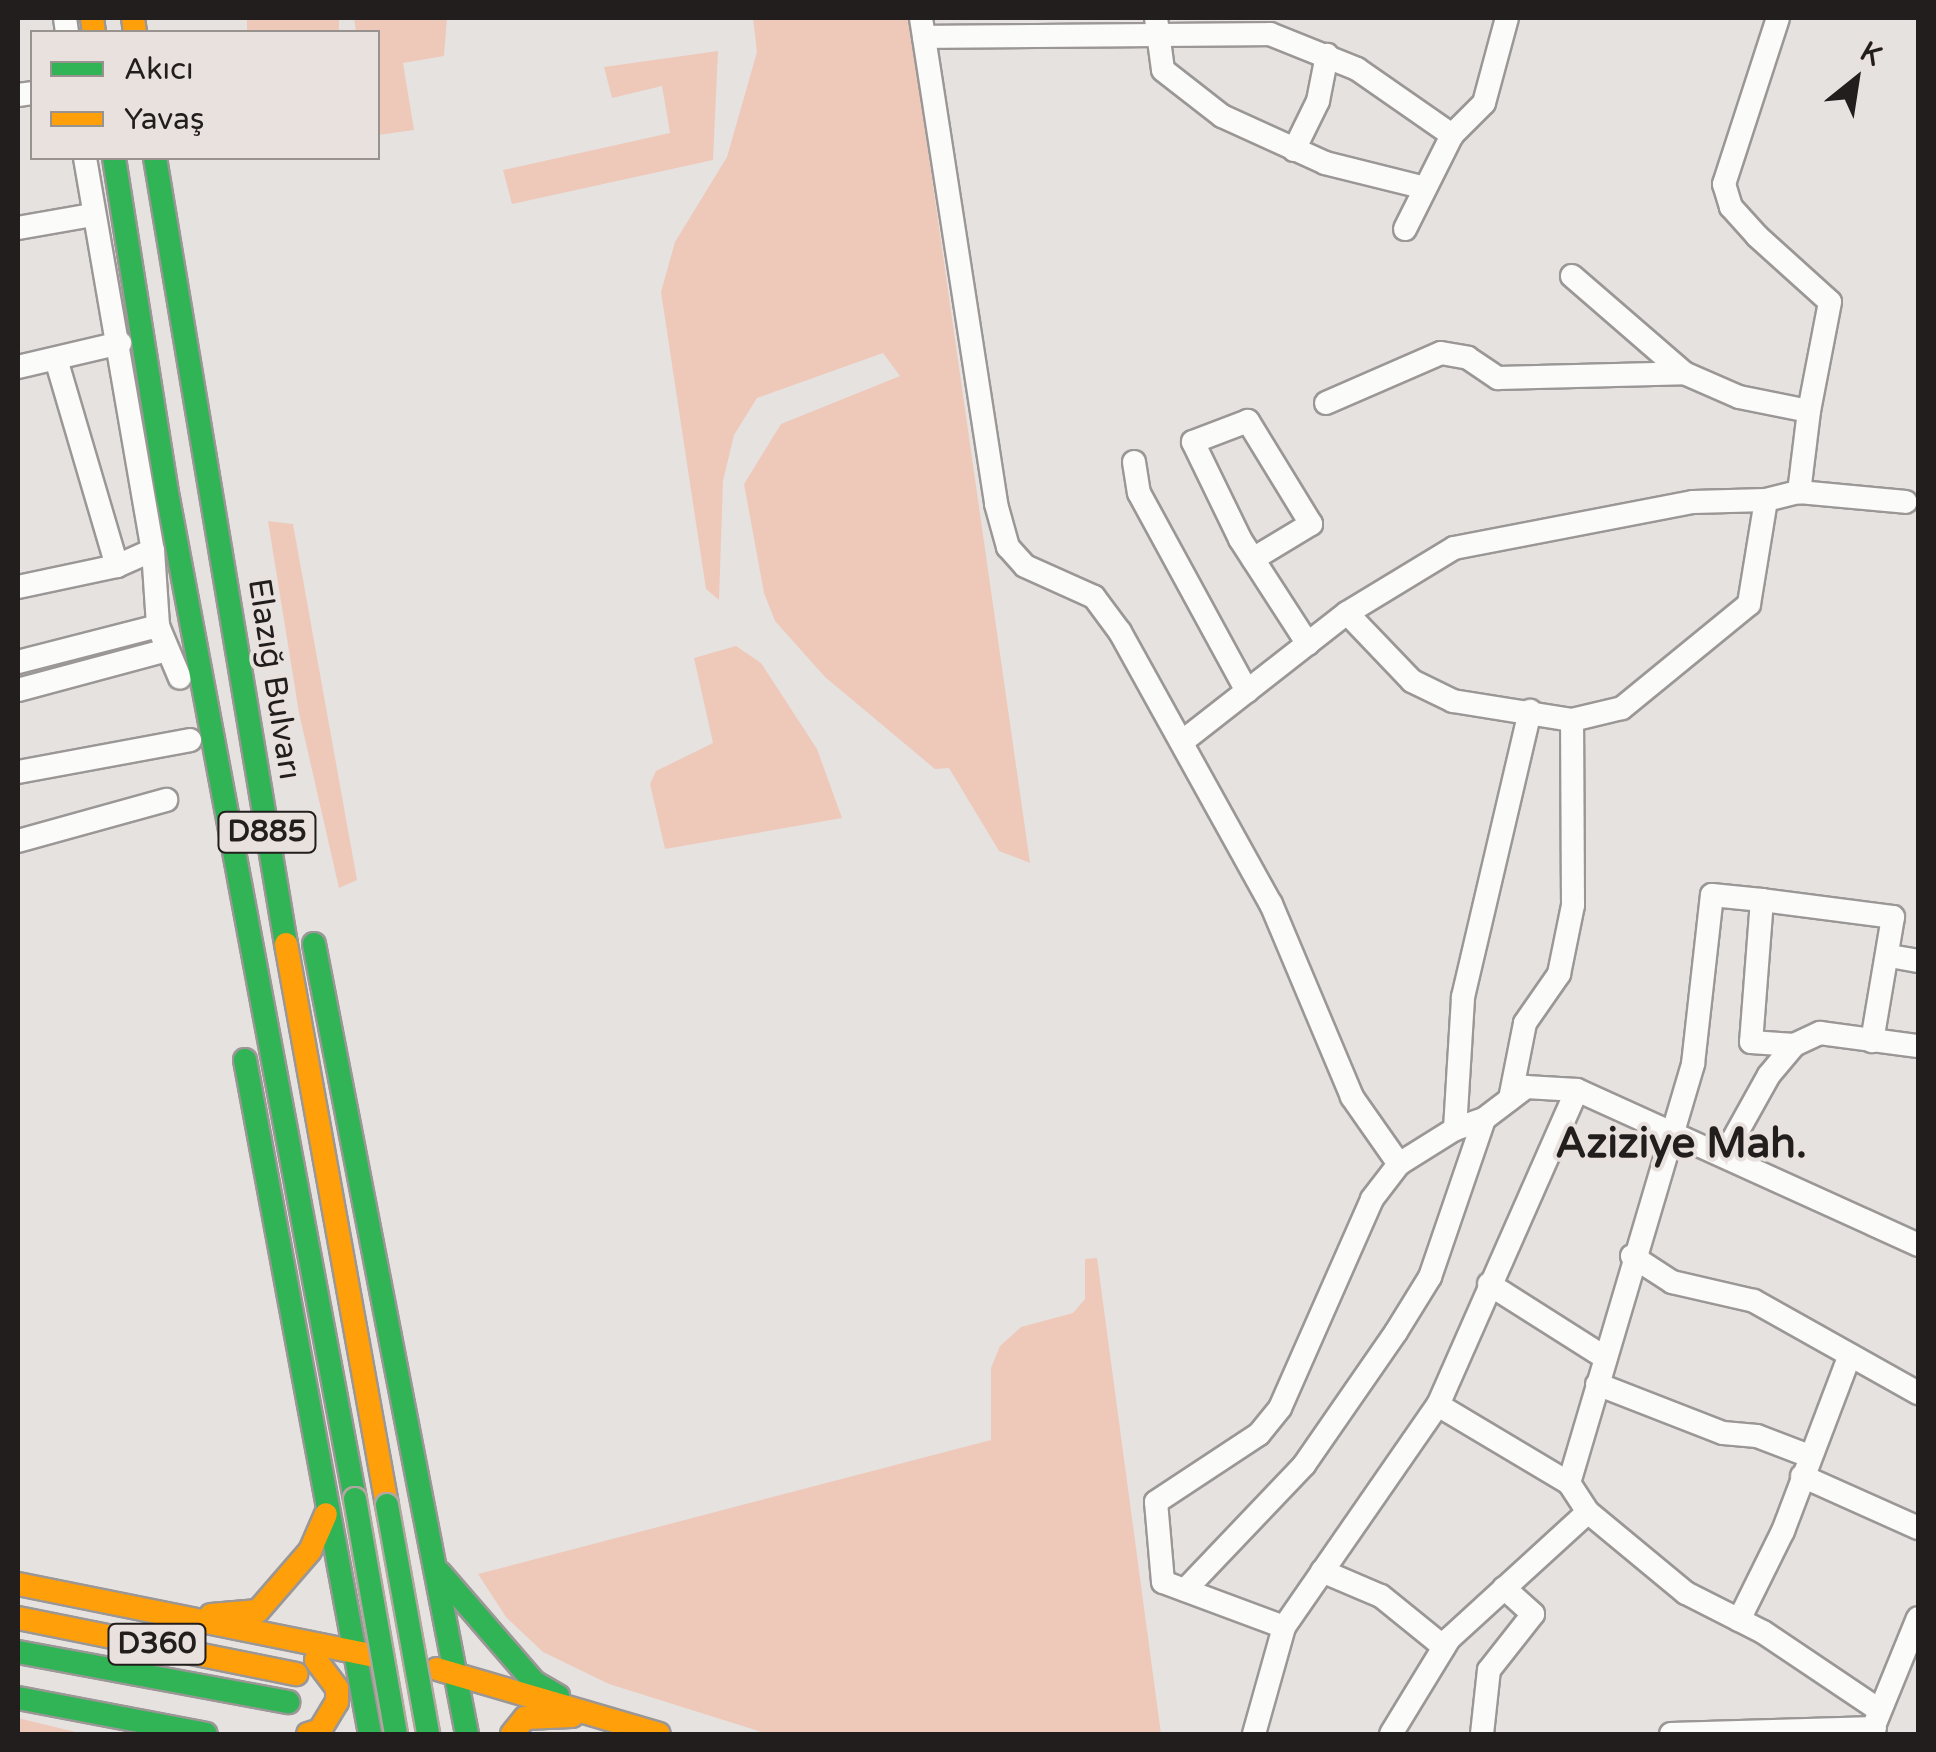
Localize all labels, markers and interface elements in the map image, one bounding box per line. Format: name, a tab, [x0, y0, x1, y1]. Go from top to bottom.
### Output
legend	[30, 30, 380, 160]
north arrow	[1806, 30, 1906, 130]
text: K	[1854, 35, 1888, 73]
text: Akıcı	[124, 51, 193, 88]
text: Yavaş	[124, 101, 204, 138]
street label: Elazığ Bulvarı	[239, 576, 309, 782]
road number: D885	[217, 807, 317, 857]
district label: Aziziye Mah.	[1555, 1119, 1807, 1169]
road number: D360	[107, 1619, 207, 1669]

